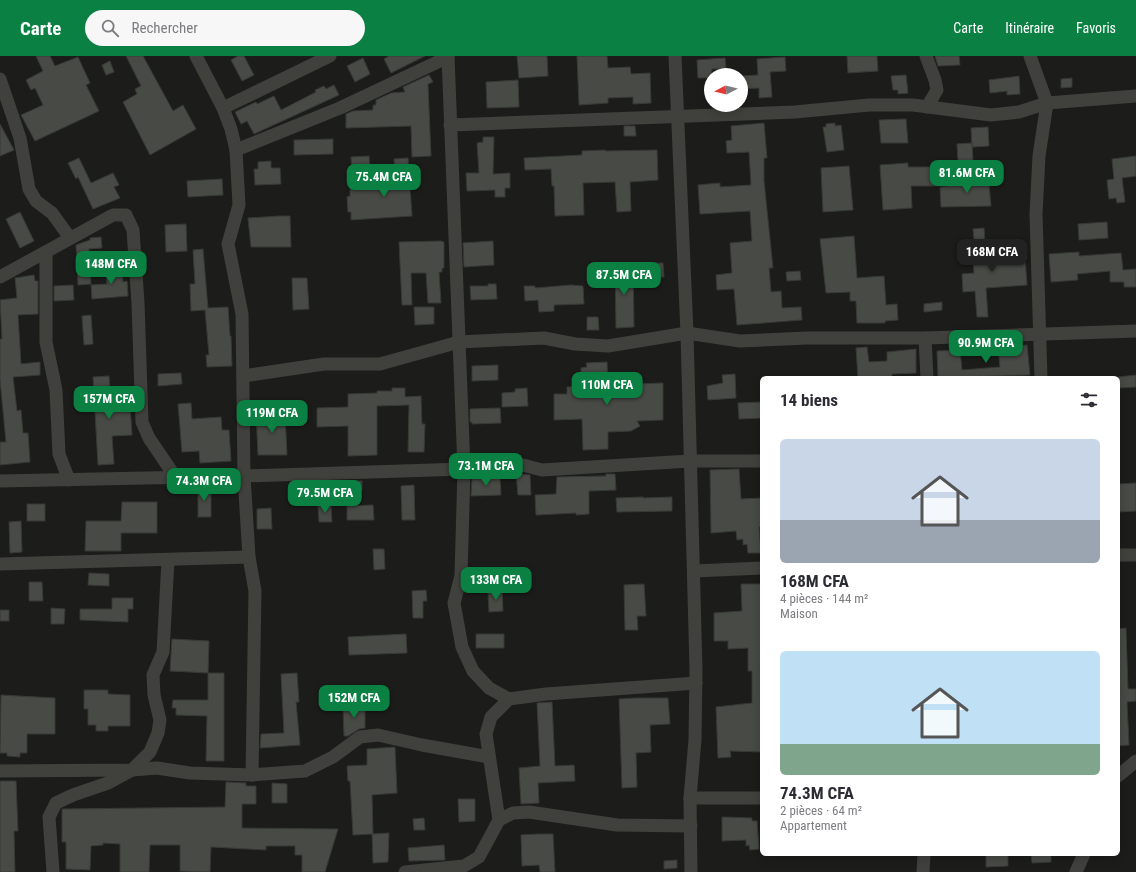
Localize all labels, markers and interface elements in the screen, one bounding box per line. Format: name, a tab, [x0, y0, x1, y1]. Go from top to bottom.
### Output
search box	[85, 10, 365, 46]
text: Carte	[20, 17, 61, 40]
icon: search	[99, 17, 121, 39]
text: Rechercher	[131, 19, 198, 37]
text: Carte	[953, 20, 983, 36]
text: Itinéraire	[1005, 20, 1054, 36]
text: Favoris	[1076, 20, 1116, 36]
north arrow	[704, 68, 748, 112]
map controls	[704, 68, 748, 112]
pin: 81.6M CFA	[921, 160, 1013, 194]
pin: 75.4M CFA	[338, 164, 430, 198]
text: 81.6M CFA	[939, 165, 995, 180]
text: 75.4M CFA	[356, 169, 412, 184]
pin: 168M CFA	[951, 239, 1033, 273]
text: 168M CFA	[966, 244, 1018, 259]
pin: 148M CFA	[70, 251, 152, 285]
text: 148M CFA	[85, 256, 137, 271]
pin: 87.5M CFA	[578, 262, 670, 296]
text: 87.5M CFA	[596, 267, 652, 282]
pin: 90.9M CFA	[940, 330, 1032, 364]
text: 90.9M CFA	[958, 335, 1014, 350]
pin: 110M CFA	[566, 372, 648, 406]
text: 110M CFA	[581, 377, 633, 392]
pin: 157M CFA	[68, 386, 150, 420]
icon: filters	[1078, 389, 1100, 411]
text: 14 biens	[780, 390, 838, 410]
text: 157M CFA	[83, 391, 135, 406]
pin: 119M CFA	[231, 400, 313, 434]
text: 119M CFA	[246, 405, 298, 420]
pin: 73.1M CFA	[440, 453, 532, 487]
text: 73.1M CFA	[458, 458, 514, 473]
icon: home	[904, 465, 976, 537]
pin: 74.3M CFA	[158, 468, 250, 502]
text: 74.3M CFA	[176, 473, 232, 488]
pin: 79.5M CFA	[279, 480, 371, 514]
text: 79.5M CFA	[297, 485, 353, 500]
pin: 133M CFA	[455, 567, 537, 601]
text: 168M CFA	[780, 571, 849, 591]
text: 133M CFA	[470, 572, 522, 587]
text: 4 pièces · 144 m²	[780, 591, 868, 606]
text: Maison	[780, 606, 818, 621]
icon: home	[904, 677, 976, 749]
pin: 152M CFA	[313, 685, 395, 719]
text: 152M CFA	[328, 690, 380, 705]
text: 74.3M CFA	[780, 783, 854, 803]
text: 2 pièces · 64 m²	[780, 803, 862, 818]
text: Appartement	[780, 818, 847, 833]

